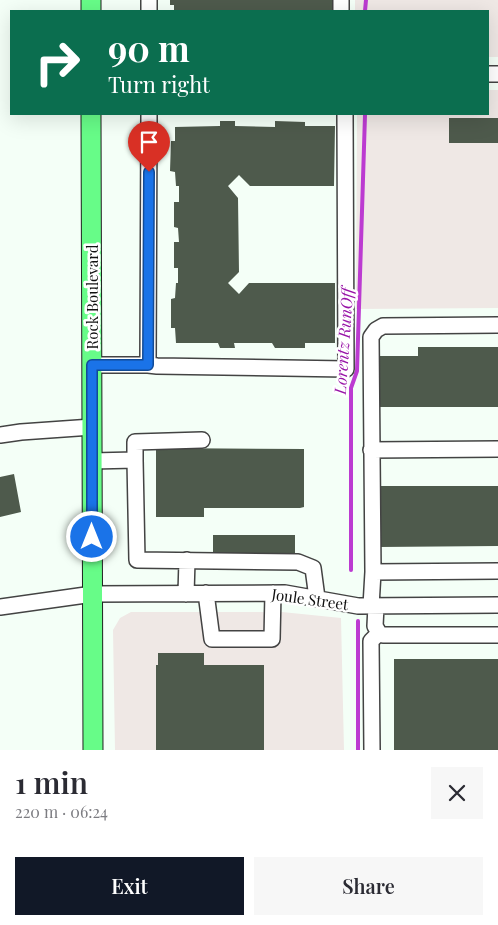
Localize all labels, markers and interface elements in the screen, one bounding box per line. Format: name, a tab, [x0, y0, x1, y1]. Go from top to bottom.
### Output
text: 90 m	[108, 24, 190, 71]
icon: right	[25, 30, 90, 95]
text: Turn right	[108, 69, 210, 99]
pin	[128, 121, 170, 172]
icon: arrive	[135, 128, 163, 156]
street label: Rock Boulevard	[82, 244, 102, 349]
water label: Lorentz RunOff	[329, 284, 357, 396]
position arrow	[65, 510, 117, 562]
street label: Joule Street	[269, 584, 350, 614]
text: 1 min	[15, 762, 88, 802]
button: close	[431, 767, 483, 819]
text: 220 m · 06:24	[15, 801, 108, 822]
button: Exit	[15, 857, 244, 915]
button: Share	[254, 857, 483, 915]

